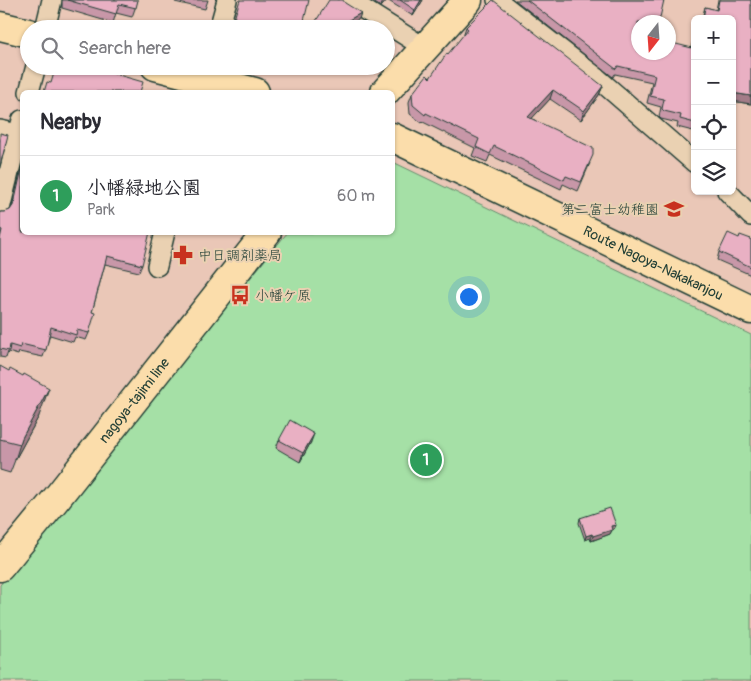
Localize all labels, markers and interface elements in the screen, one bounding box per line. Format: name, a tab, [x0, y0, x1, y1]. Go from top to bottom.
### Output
north arrow	[631, 15, 676, 60]
map controls	[691, 15, 736, 195]
button: +	[691, 15, 736, 60]
search box	[20, 20, 395, 75]
icon: search	[38, 34, 66, 62]
text: Search here	[78, 36, 171, 60]
button: −	[691, 60, 736, 105]
button: locate	[691, 105, 736, 150]
text: Nearby	[40, 109, 101, 136]
button: layers	[691, 150, 736, 195]
text: 小幡緑地公園	[87, 176, 201, 200]
text: 1	[53, 186, 59, 206]
text: 60 m	[337, 186, 375, 206]
school or university icon: 第二富士幼稚園	[663, 198, 685, 220]
text: Park	[87, 200, 115, 220]
place label: 第二富士幼稚園	[561, 201, 659, 218]
street label: Route Nagoya-Nakakanjou	[580, 222, 726, 304]
pharmacy icon: 中日調剤薬局	[172, 244, 194, 266]
place label: 中日調剤薬局	[198, 247, 282, 264]
bus stop icon: 小幡ケ原	[229, 284, 251, 306]
your location	[456, 284, 482, 310]
place label: 小幡ケ原	[255, 287, 311, 304]
street label: nagoya-tajimi line	[95, 354, 173, 446]
pin: 1	[410, 441, 442, 479]

